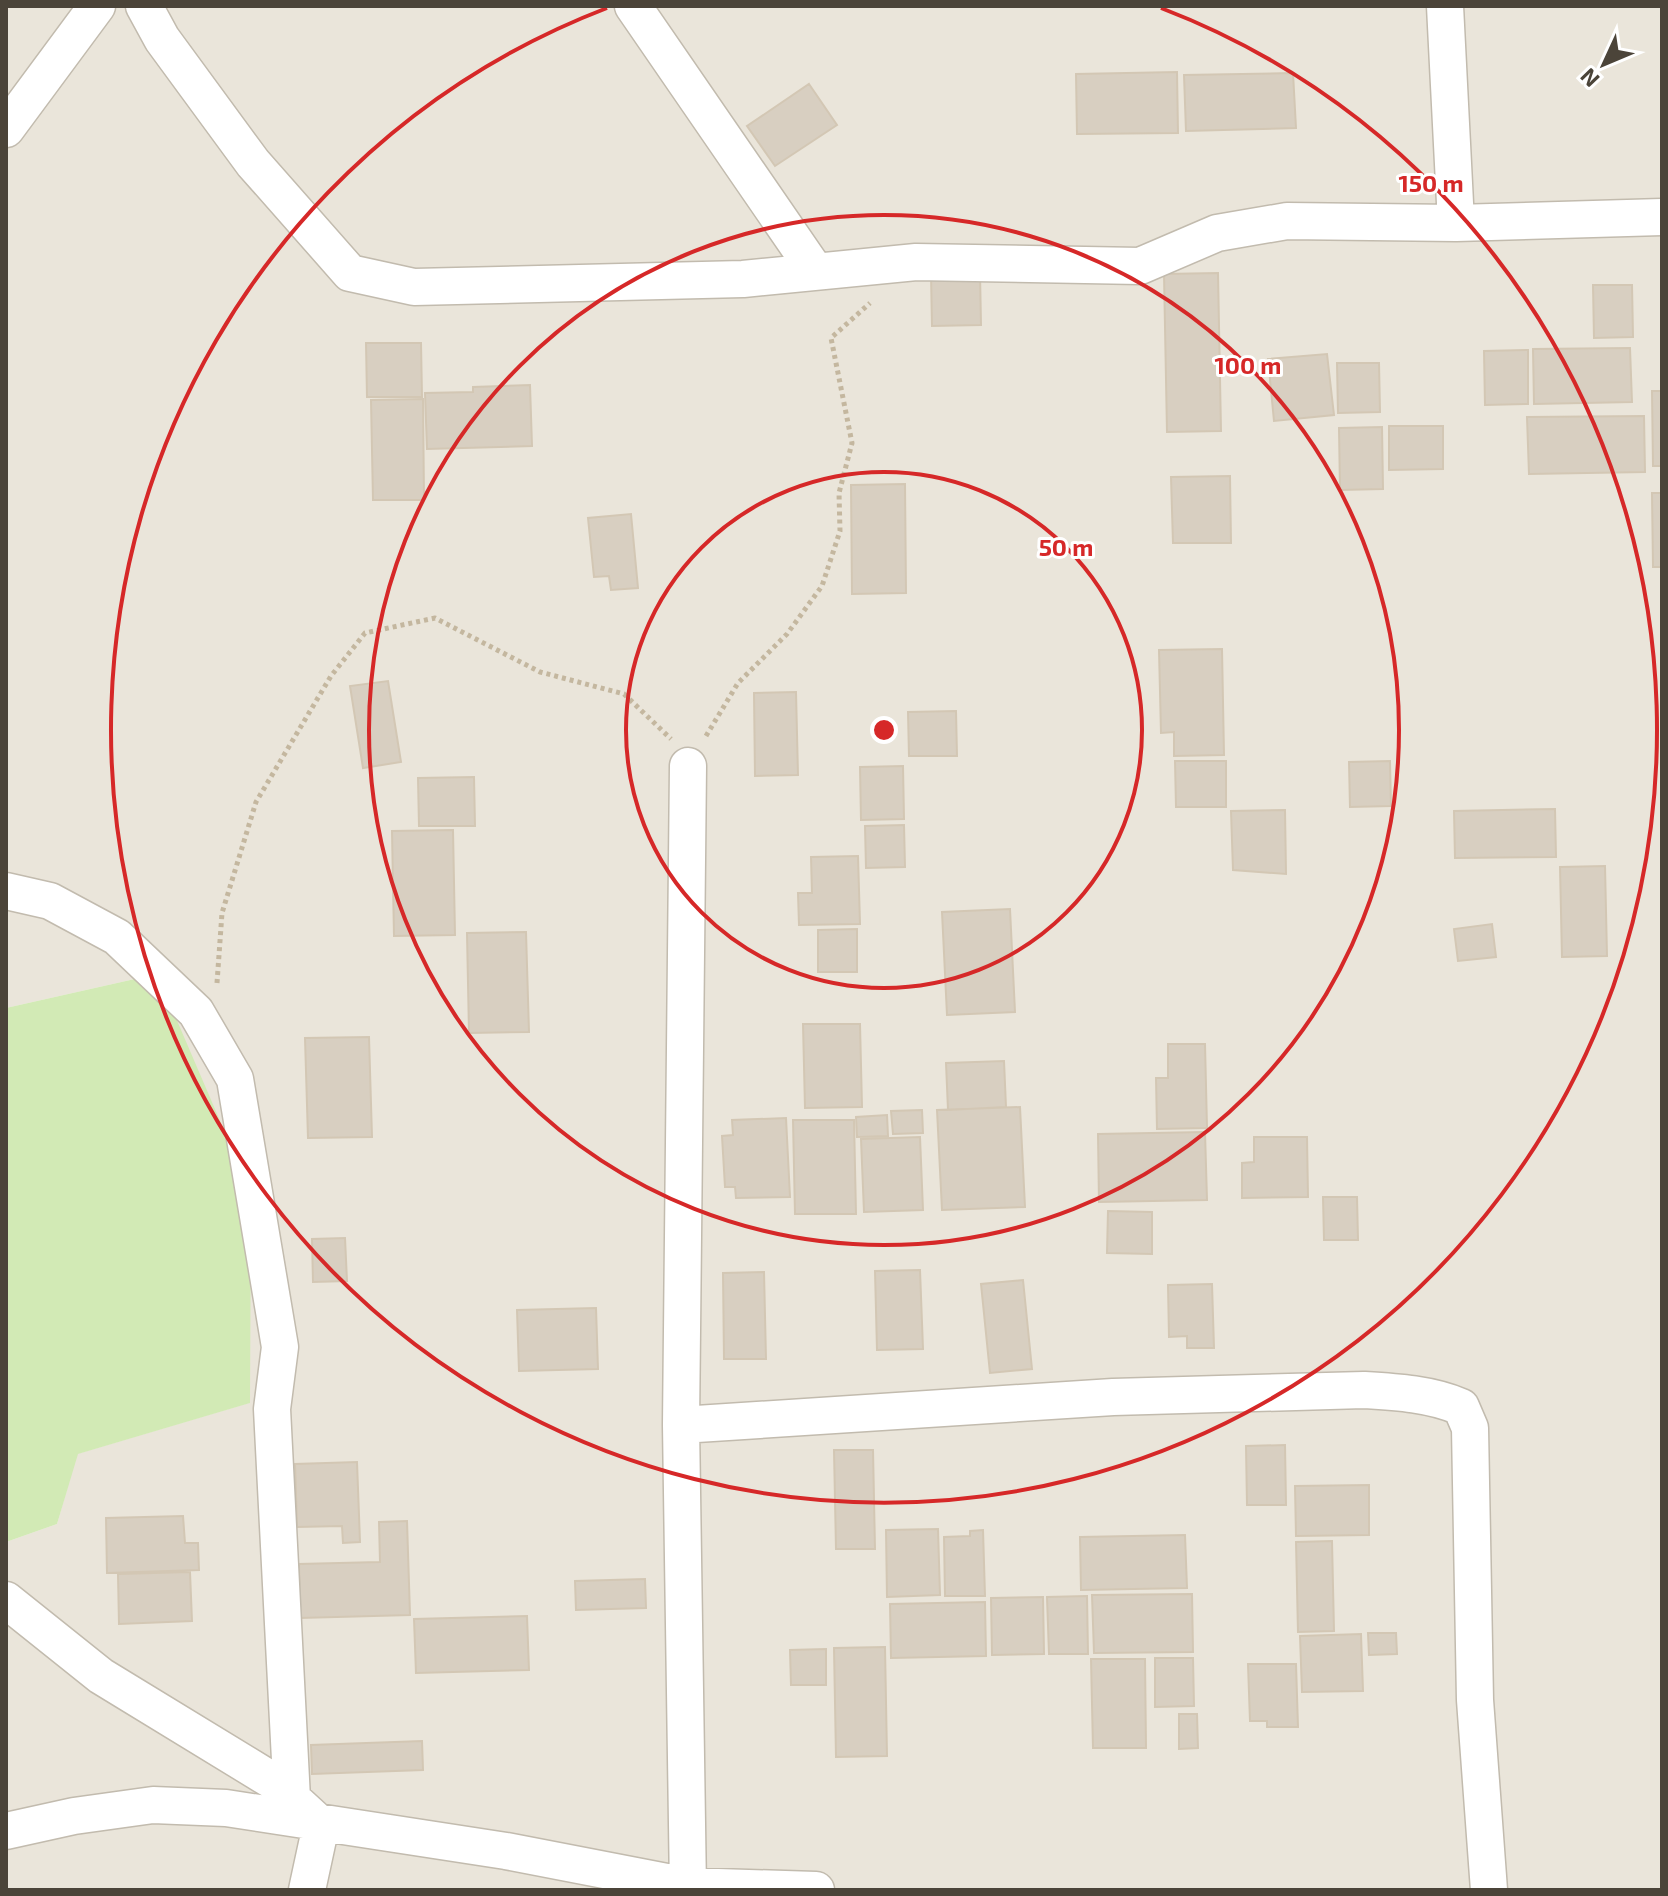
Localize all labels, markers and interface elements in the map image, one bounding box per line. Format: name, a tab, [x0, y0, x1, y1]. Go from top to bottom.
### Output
north arrow	[1564, 24, 1644, 104]
text: N	[1574, 64, 1604, 93]
text: 150 m	[1398, 168, 1464, 197]
text: 100 m	[1215, 350, 1281, 379]
text: 50 m	[1039, 532, 1093, 561]
centre of rings	[870, 716, 898, 744]

